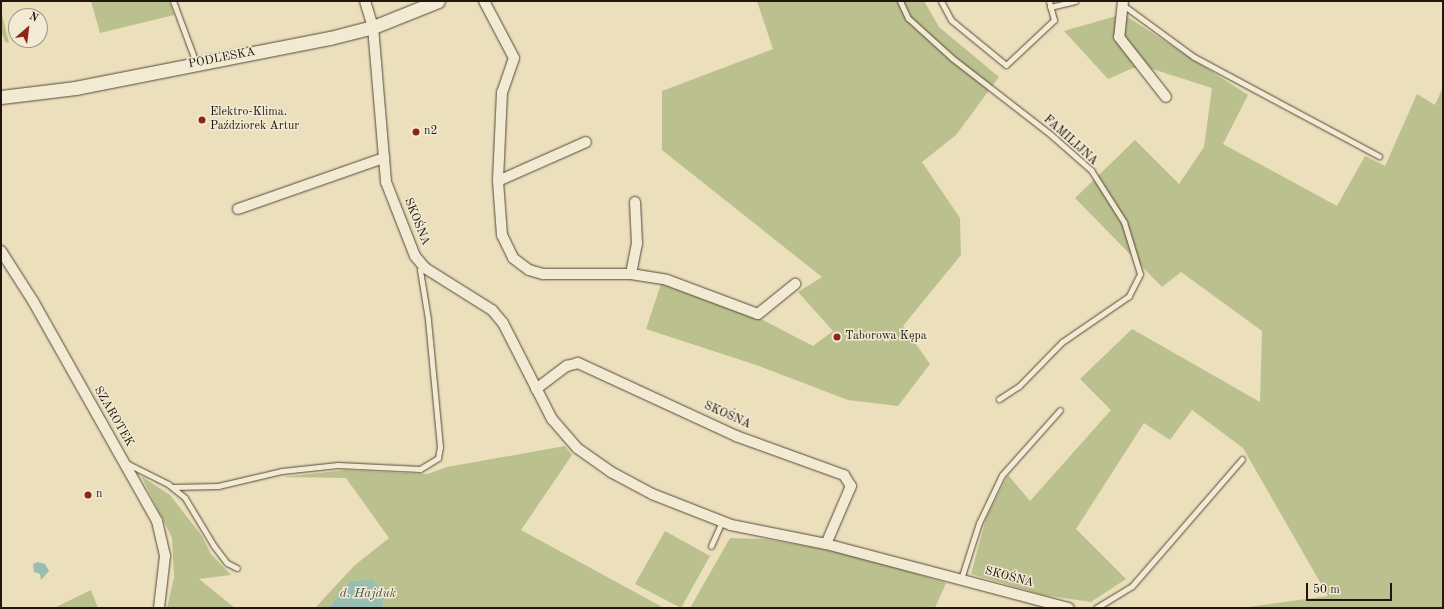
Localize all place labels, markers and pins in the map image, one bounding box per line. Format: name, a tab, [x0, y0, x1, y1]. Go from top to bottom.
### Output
place label: Elektro-Klima. Paździorek Artur	[210, 106, 299, 134]
marker: Elektro-Klima. Paździorek Artur	[197, 115, 207, 125]
place label: n2	[424, 125, 437, 139]
marker: n2	[411, 127, 421, 137]
place label: Taborowa Kępa	[845, 330, 927, 344]
marker: Taborowa Kępa	[832, 332, 842, 342]
place label: n	[96, 488, 102, 502]
marker: n	[83, 490, 93, 500]

